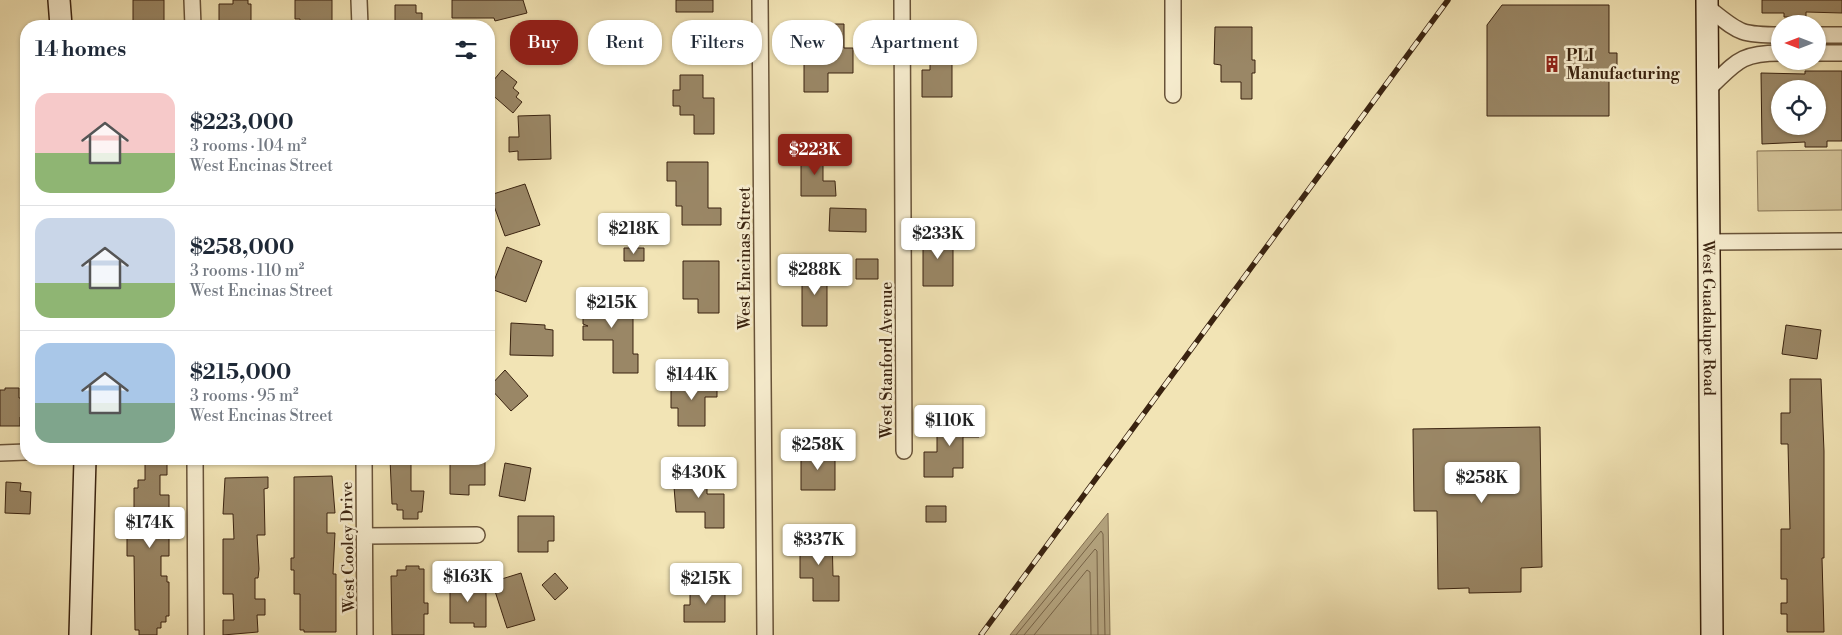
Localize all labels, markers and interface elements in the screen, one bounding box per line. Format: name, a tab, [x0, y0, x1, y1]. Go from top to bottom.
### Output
north arrow	[1771, 15, 1826, 70]
map controls	[1771, 15, 1826, 135]
chip: Buy	[510, 20, 578, 65]
chip: Rent	[588, 20, 662, 65]
chip: Filters	[672, 20, 762, 65]
chip: New	[772, 20, 843, 65]
chip: Apartment	[853, 20, 977, 65]
icon: filters	[452, 36, 480, 64]
text: 14 homes	[35, 37, 126, 63]
place label: PLI Manufacturing	[1566, 46, 1681, 84]
building icon: PLI Manufacturing	[1542, 54, 1562, 74]
button: locate	[1771, 80, 1826, 135]
text: $223,000	[190, 110, 294, 136]
icon: home	[75, 113, 135, 173]
pin: $223K	[780, 134, 850, 176]
text: 3 rooms · 104 m²	[190, 136, 307, 156]
text: $223K	[789, 140, 841, 160]
text: West Encinas Street	[190, 156, 333, 176]
street label: West Encinas Street	[735, 186, 755, 331]
pin: $218K	[599, 212, 669, 255]
pin: $233K	[903, 218, 973, 260]
text: $218K	[609, 219, 659, 239]
text: $233K	[912, 224, 964, 244]
text: $258,000	[190, 235, 294, 261]
icon: home	[75, 238, 135, 298]
street label: West Guadalupe Road	[1698, 239, 1719, 396]
pin: $288K	[780, 254, 850, 296]
text: $288K	[789, 260, 841, 280]
text: 3 rooms · 110 m²	[190, 261, 304, 281]
text: West Encinas Street	[190, 281, 333, 301]
street label: West Stanford Avenue	[877, 282, 897, 439]
pin: $215K	[577, 286, 647, 329]
text: $215K	[587, 293, 637, 313]
pin: $144K	[657, 358, 727, 401]
text: $215,000	[190, 360, 291, 386]
icon: home	[75, 363, 135, 423]
text: $144K	[666, 365, 718, 385]
text: 3 rooms · 95 m²	[190, 386, 299, 406]
pin: $110K	[915, 404, 985, 447]
text: West Encinas Street	[190, 406, 333, 426]
text: $110K	[925, 411, 975, 431]
pin: $258K	[783, 428, 853, 471]
text: $258K	[792, 435, 844, 455]
pin: $430K	[664, 456, 734, 499]
pin: $258K	[1447, 462, 1517, 504]
text: $430K	[672, 463, 726, 483]
text: $258K	[1456, 468, 1508, 488]
street label: West Cooley Drive	[337, 481, 359, 614]
pin: $174K	[115, 506, 185, 549]
text: $174K	[126, 513, 174, 533]
pin: $337K	[784, 524, 854, 566]
text: $337K	[794, 530, 844, 550]
pin: $163K	[433, 560, 503, 603]
pin: $215K	[671, 562, 741, 605]
text: $163K	[443, 567, 493, 587]
text: $215K	[681, 569, 731, 589]

